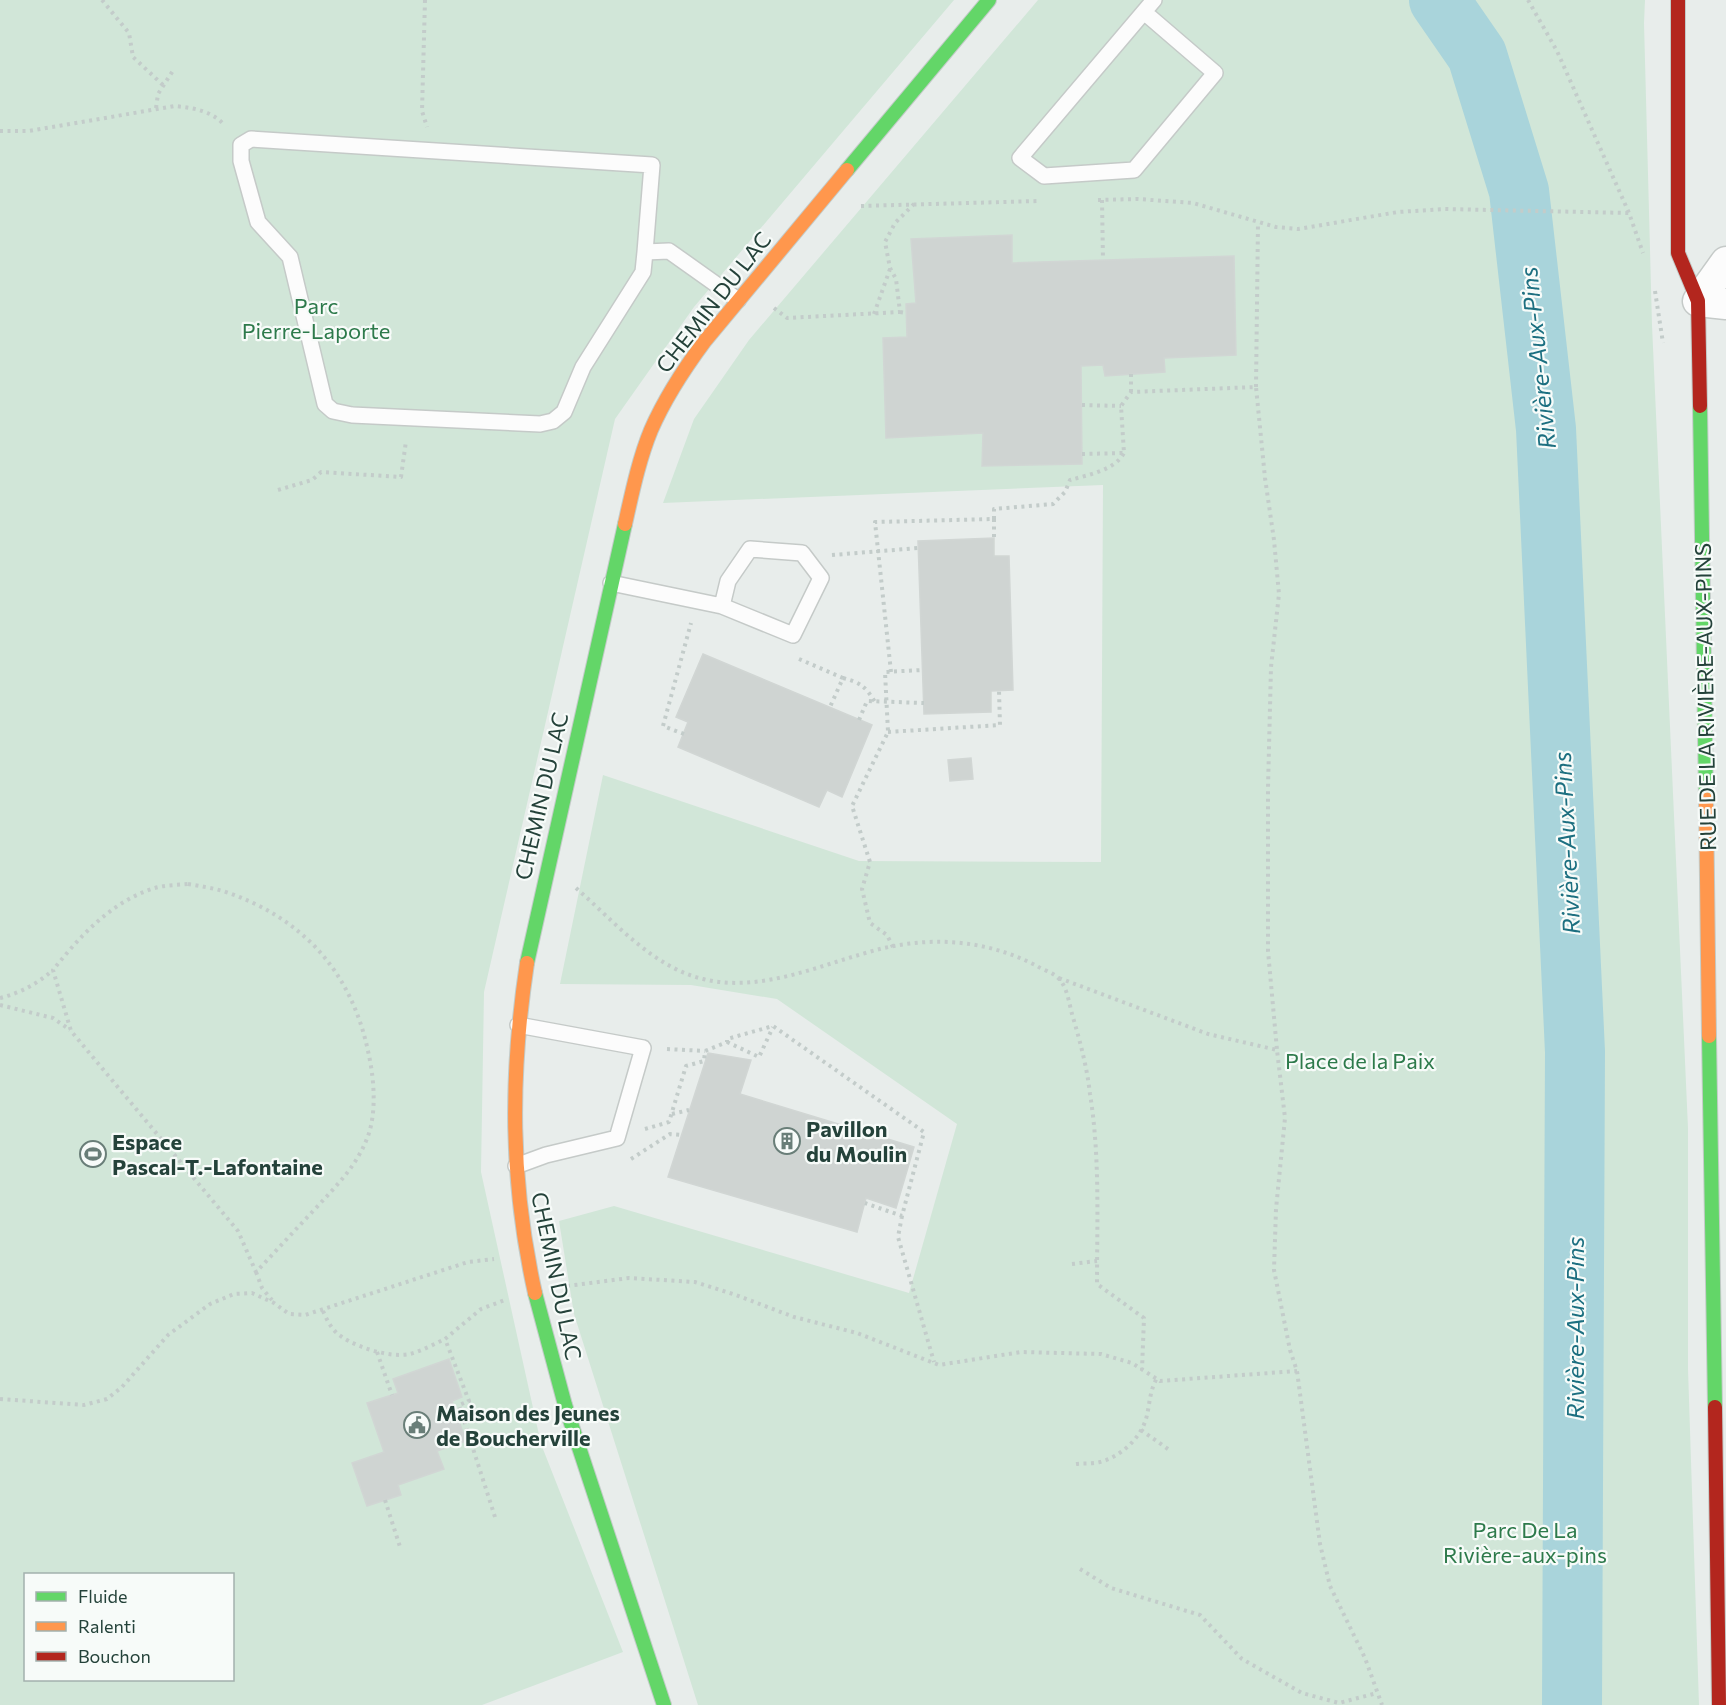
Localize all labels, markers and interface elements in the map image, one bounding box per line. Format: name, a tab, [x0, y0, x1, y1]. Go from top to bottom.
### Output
street label: CHEMIN DU LAC	[650, 226, 776, 378]
water label: Rivière-Aux-Pins	[1513, 265, 1561, 451]
park label: Parc Pierre-Laporte	[242, 292, 390, 344]
street label: RUE DE LA RIVIÈRE-AUX-PINS	[1689, 543, 1721, 851]
street label: CHEMIN DU LAC	[509, 710, 573, 882]
water label: Rivière-Aux-Pins	[1547, 751, 1585, 935]
park label: Place de la Paix	[1285, 1047, 1435, 1074]
place label: Pavillon du Moulin	[806, 1115, 907, 1167]
building icon: Pavillon du Moulin	[772, 1126, 802, 1156]
place label: Espace Pascal-T.-Lafontaine	[112, 1128, 323, 1180]
sports icon: Espace Pascal-T.-Lafontaine	[78, 1139, 108, 1169]
street label: CHEMIN DU LAC	[526, 1189, 588, 1363]
water label: Rivière-Aux-Pins	[1560, 1236, 1589, 1419]
place label: Maison des Jeunes de Boucherville	[436, 1399, 620, 1451]
public building icon: Maison des Jeunes de Boucherville	[402, 1410, 432, 1440]
park label: Parc De La Rivière-aux-pins	[1443, 1516, 1607, 1568]
legend	[24, 1573, 234, 1681]
text: Fluide	[78, 1585, 127, 1607]
text: Ralenti	[78, 1615, 136, 1637]
text: Bouchon	[78, 1645, 151, 1667]

